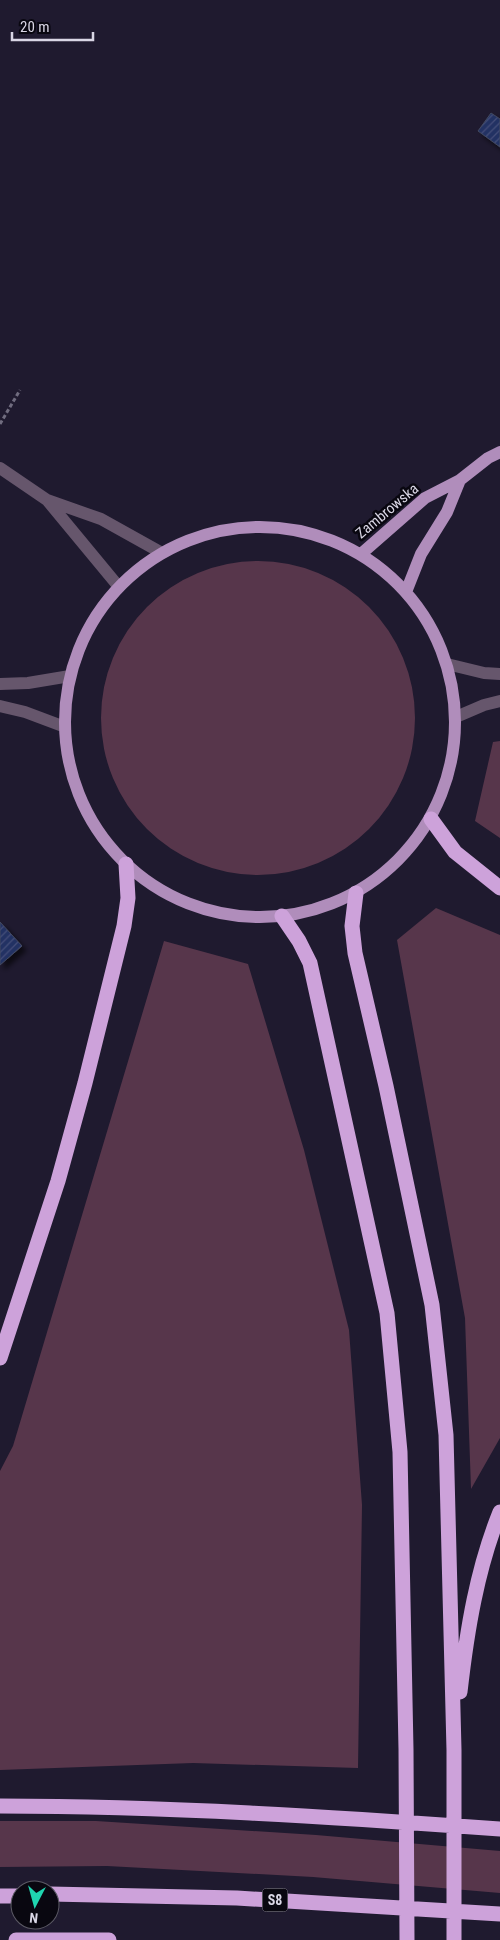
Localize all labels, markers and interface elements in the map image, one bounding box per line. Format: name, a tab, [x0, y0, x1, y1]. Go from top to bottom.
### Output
scale bar	[12, 10, 94, 42]
text: 20 m	[20, 18, 50, 36]
street label: Zambrowska	[352, 480, 422, 542]
north arrow	[10, 1880, 60, 1930]
road number: S8	[262, 1888, 288, 1912]
text: N	[29, 1910, 39, 1926]

